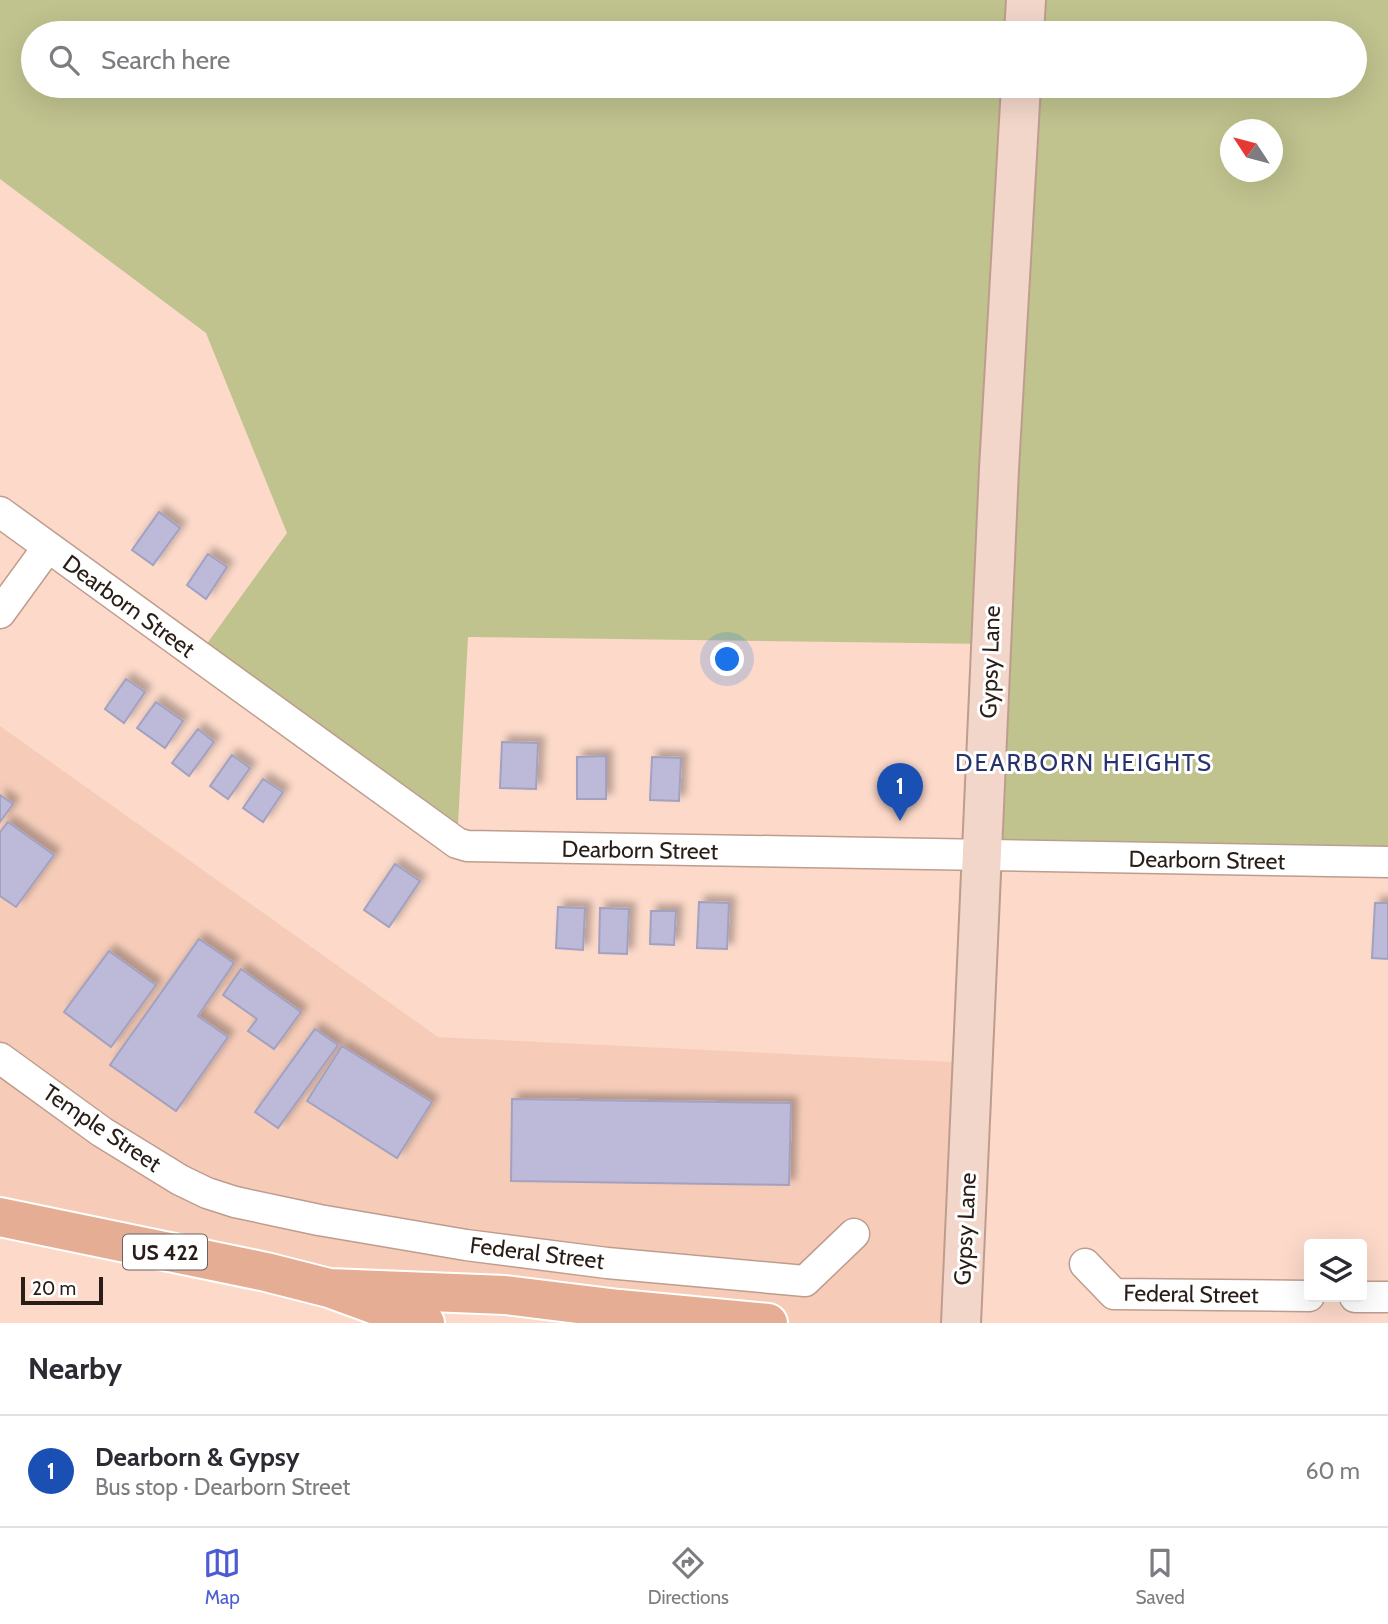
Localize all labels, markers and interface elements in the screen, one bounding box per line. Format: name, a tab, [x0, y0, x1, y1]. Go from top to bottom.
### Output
search box	[21, 21, 1367, 98]
icon: search	[45, 41, 83, 79]
text: Search here	[101, 44, 230, 76]
north arrow	[1220, 119, 1283, 182]
street label: Dearborn Street	[57, 549, 201, 663]
street label: Gypsy Lane	[974, 605, 1006, 719]
your location	[710, 642, 744, 676]
district label: DEARBORN HEIGHTS	[955, 748, 1213, 777]
pin: 1	[877, 763, 923, 821]
street label: Dearborn Street	[562, 835, 719, 865]
street label: Dearborn Street	[1129, 845, 1286, 875]
street label: Temple Street	[38, 1078, 167, 1178]
street label: Gypsy Lane	[948, 1172, 982, 1286]
street label: Federal Street	[468, 1231, 606, 1275]
road number: US 422	[123, 1234, 207, 1270]
map controls	[1304, 1239, 1367, 1302]
button: layers	[1304, 1239, 1367, 1302]
scale bar	[21, 1274, 103, 1306]
text: 20 m	[32, 1277, 76, 1300]
street label: Federal Street	[1123, 1279, 1259, 1309]
text: Nearby	[28, 1350, 122, 1387]
text: Dearborn & Gypsy	[95, 1441, 300, 1473]
text: 1	[47, 1457, 55, 1485]
text: 60 m	[1306, 1457, 1360, 1485]
text: Bus stop · Dearborn Street	[95, 1473, 350, 1501]
tab: Map	[203, 1544, 241, 1609]
tab: Directions	[648, 1544, 729, 1609]
tab: Saved	[1135, 1544, 1185, 1609]

